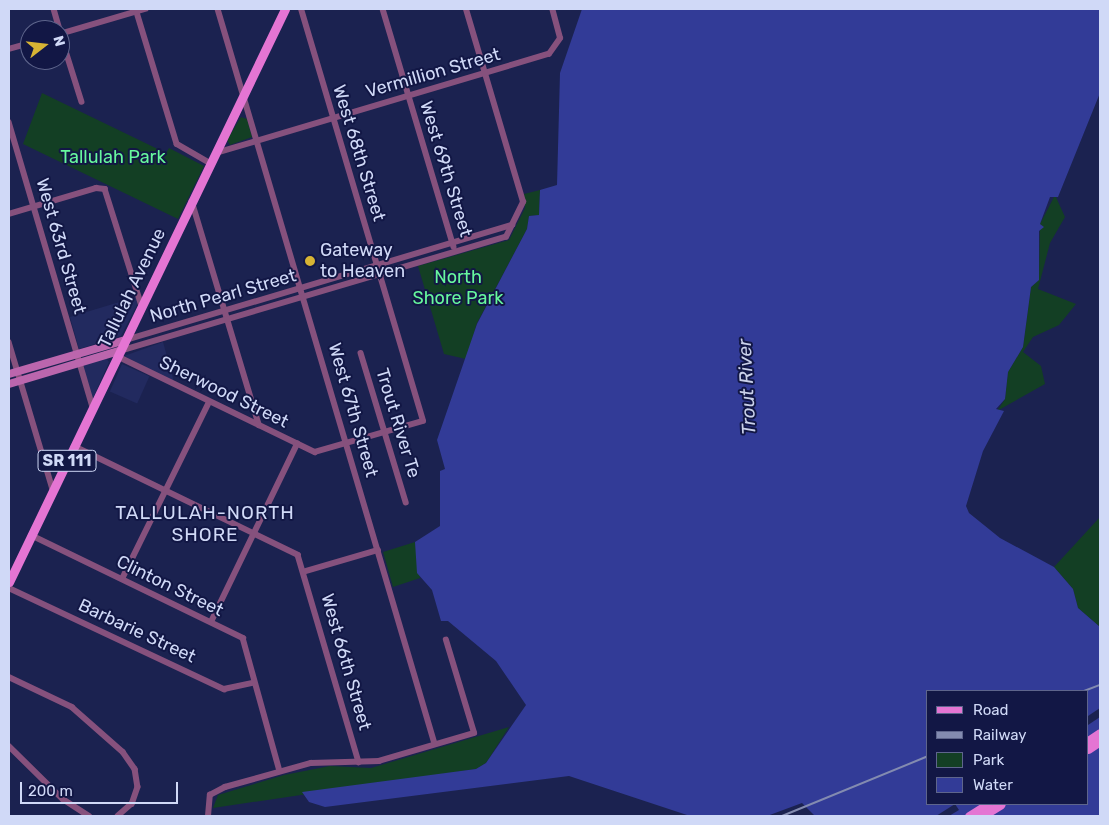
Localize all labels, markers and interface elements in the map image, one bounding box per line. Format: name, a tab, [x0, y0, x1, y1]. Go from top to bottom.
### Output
north arrow	[20, 20, 70, 70]
text: N	[49, 34, 68, 48]
street label: Vermillion Street	[363, 43, 503, 103]
street label: West 68th Street	[328, 82, 390, 224]
street label: West 69th Street	[415, 99, 477, 239]
park label: Tallulah Park	[60, 146, 166, 168]
street label: West 63rd Street	[31, 176, 91, 316]
street label: Tallulah Avenue	[94, 224, 170, 352]
place label: Gateway to Heaven	[320, 240, 405, 282]
marker: Gateway to Heaven	[304, 255, 316, 267]
street label: North Pearl Street	[147, 265, 299, 327]
park label: North Shore Park	[412, 267, 504, 310]
water label: Trout River	[733, 338, 761, 436]
street label: West 67th Street	[324, 340, 382, 480]
street label: Sherwood Street	[156, 351, 292, 433]
street label: Trout River Te	[371, 365, 425, 481]
road number: SR 111	[37, 448, 97, 474]
district label: TALLULAH-NORTH SHORE	[113, 502, 297, 546]
street label: Clinton Street	[113, 551, 227, 621]
street label: West 66th Street	[316, 591, 376, 733]
street label: Barbarie Street	[75, 594, 199, 668]
legend	[926, 690, 1089, 805]
text: Road	[973, 701, 1009, 719]
text: Railway	[973, 726, 1027, 744]
text: Park	[973, 751, 1004, 769]
scale bar	[22, 772, 180, 804]
text: Water	[973, 776, 1013, 794]
text: 200 m	[28, 782, 73, 800]

